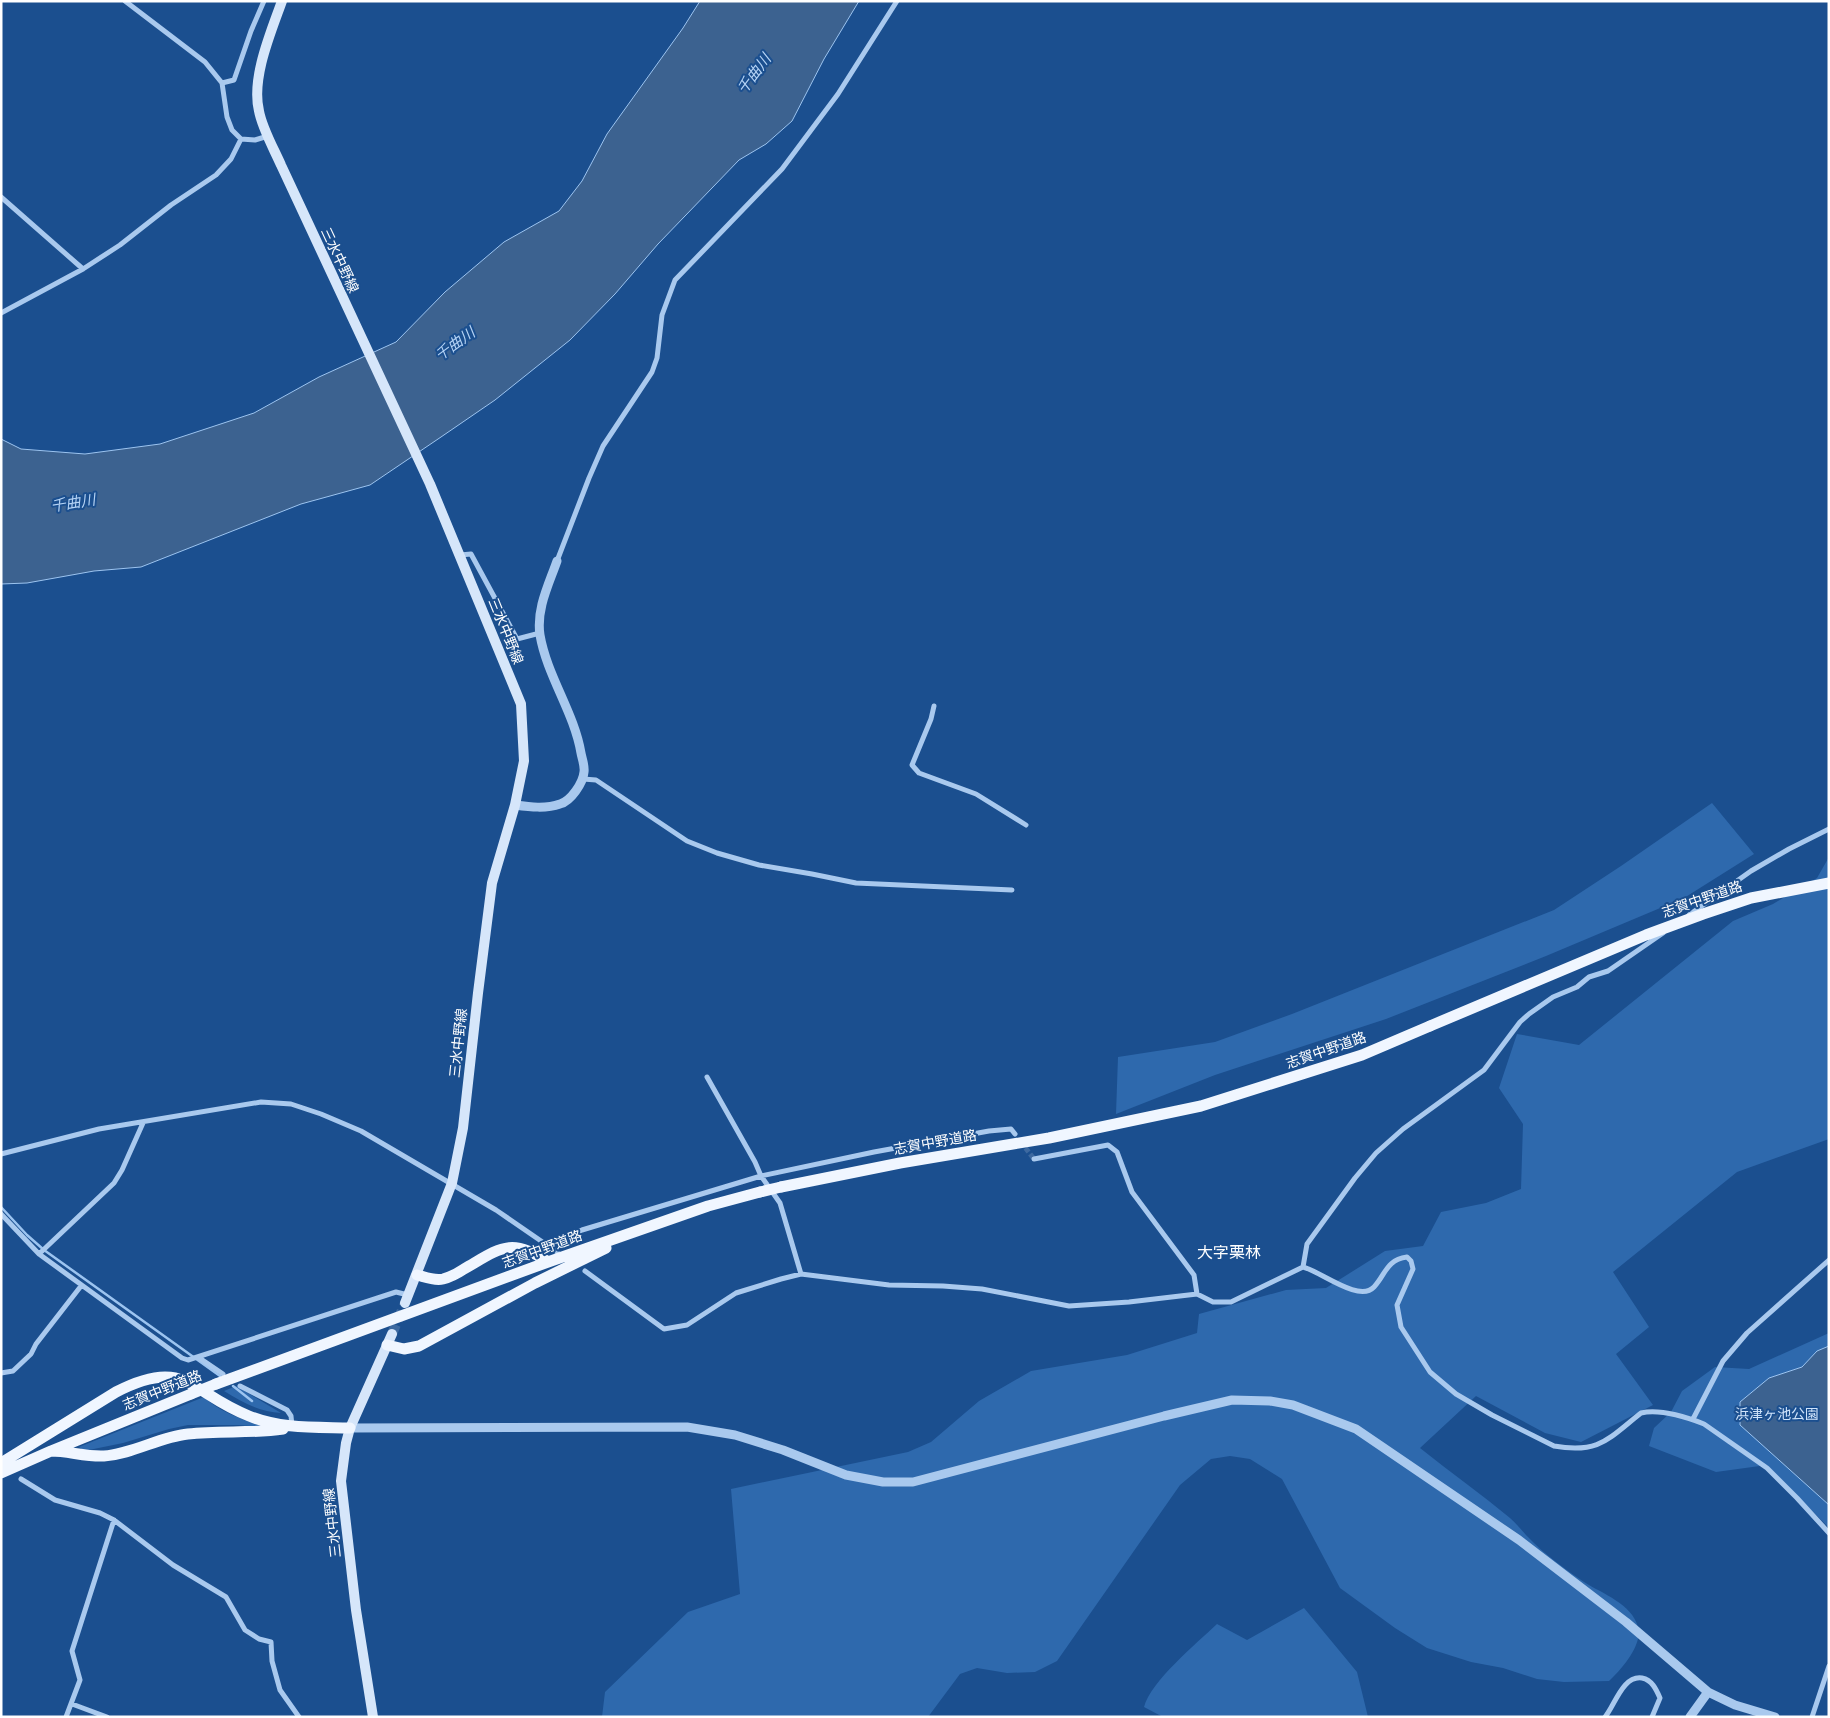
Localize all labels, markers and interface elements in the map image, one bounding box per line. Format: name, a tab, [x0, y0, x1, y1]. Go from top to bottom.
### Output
water label: 千曲川	[733, 49, 775, 97]
street label: 三水中野線	[318, 225, 362, 295]
water label: 千曲川	[432, 322, 480, 364]
water label: 千曲川	[49, 490, 98, 514]
street label: 三水中野線	[485, 596, 527, 666]
street label: 志賀中野道路	[1660, 878, 1744, 920]
street label: 三水中野線	[446, 1007, 470, 1079]
street label: 志賀中野道路	[1284, 1029, 1368, 1071]
street label: 志賀中野道路	[892, 1127, 978, 1157]
street label: 志賀中野道路	[500, 1227, 584, 1271]
district label: 大字栗林	[1197, 1244, 1261, 1261]
street label: 志賀中野道路	[120, 1367, 204, 1413]
park label: 浜津ヶ池公園	[1735, 1406, 1819, 1422]
street label: 三水中野線	[320, 1487, 344, 1559]

